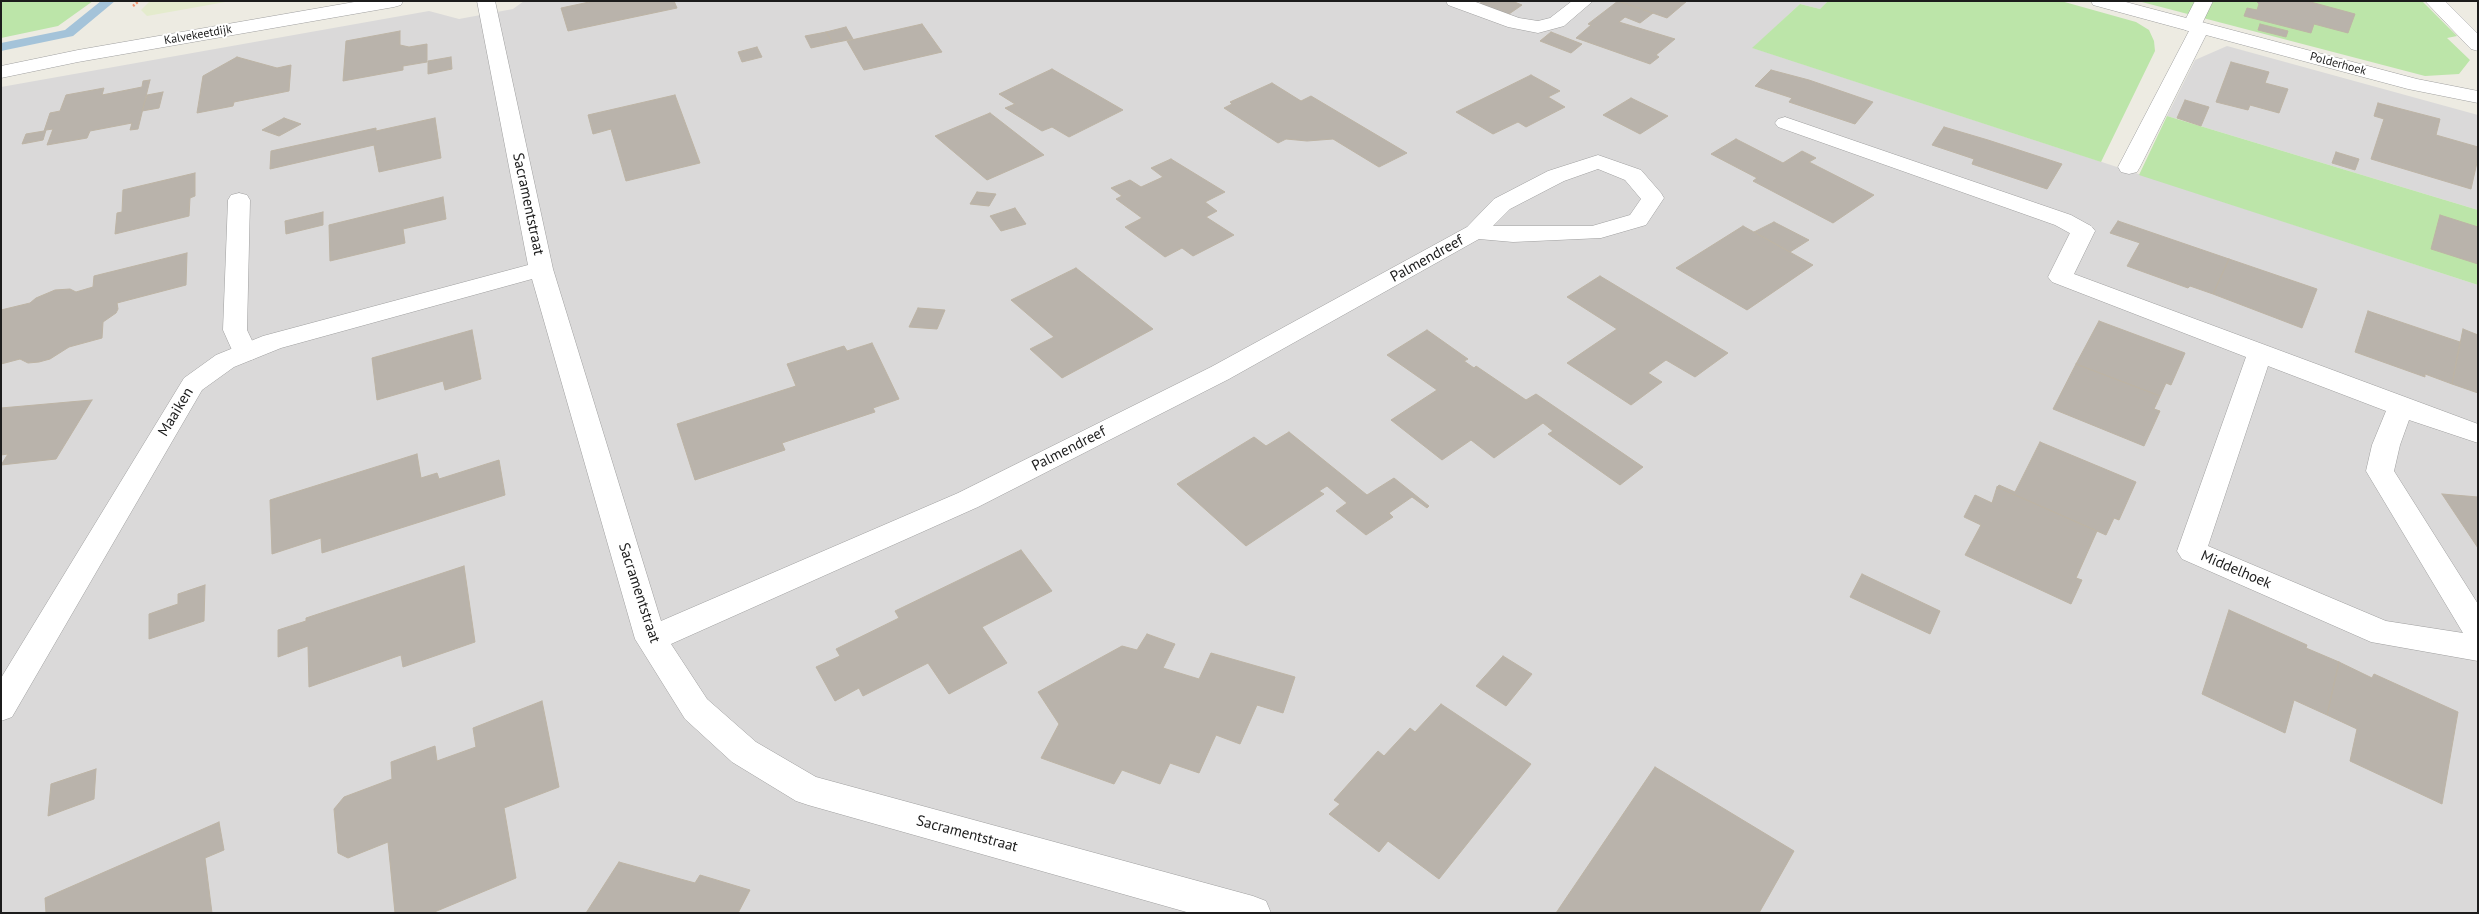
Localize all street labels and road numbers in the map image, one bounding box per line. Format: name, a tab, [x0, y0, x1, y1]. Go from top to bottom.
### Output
street label: Kalvekeetdijk	[163, 22, 233, 48]
street label: Polderhoek	[2308, 50, 2368, 78]
street label: Sacramentstraat	[508, 151, 548, 257]
street label: Palmendreef	[1387, 232, 1467, 286]
street label: Maaiken	[154, 384, 198, 440]
street label: Palmendreef	[1029, 423, 1109, 475]
street label: Sacramentstraat	[614, 541, 664, 645]
street label: Middelhoek	[2198, 547, 2274, 593]
street label: Sacramentstraat	[914, 812, 1020, 856]

